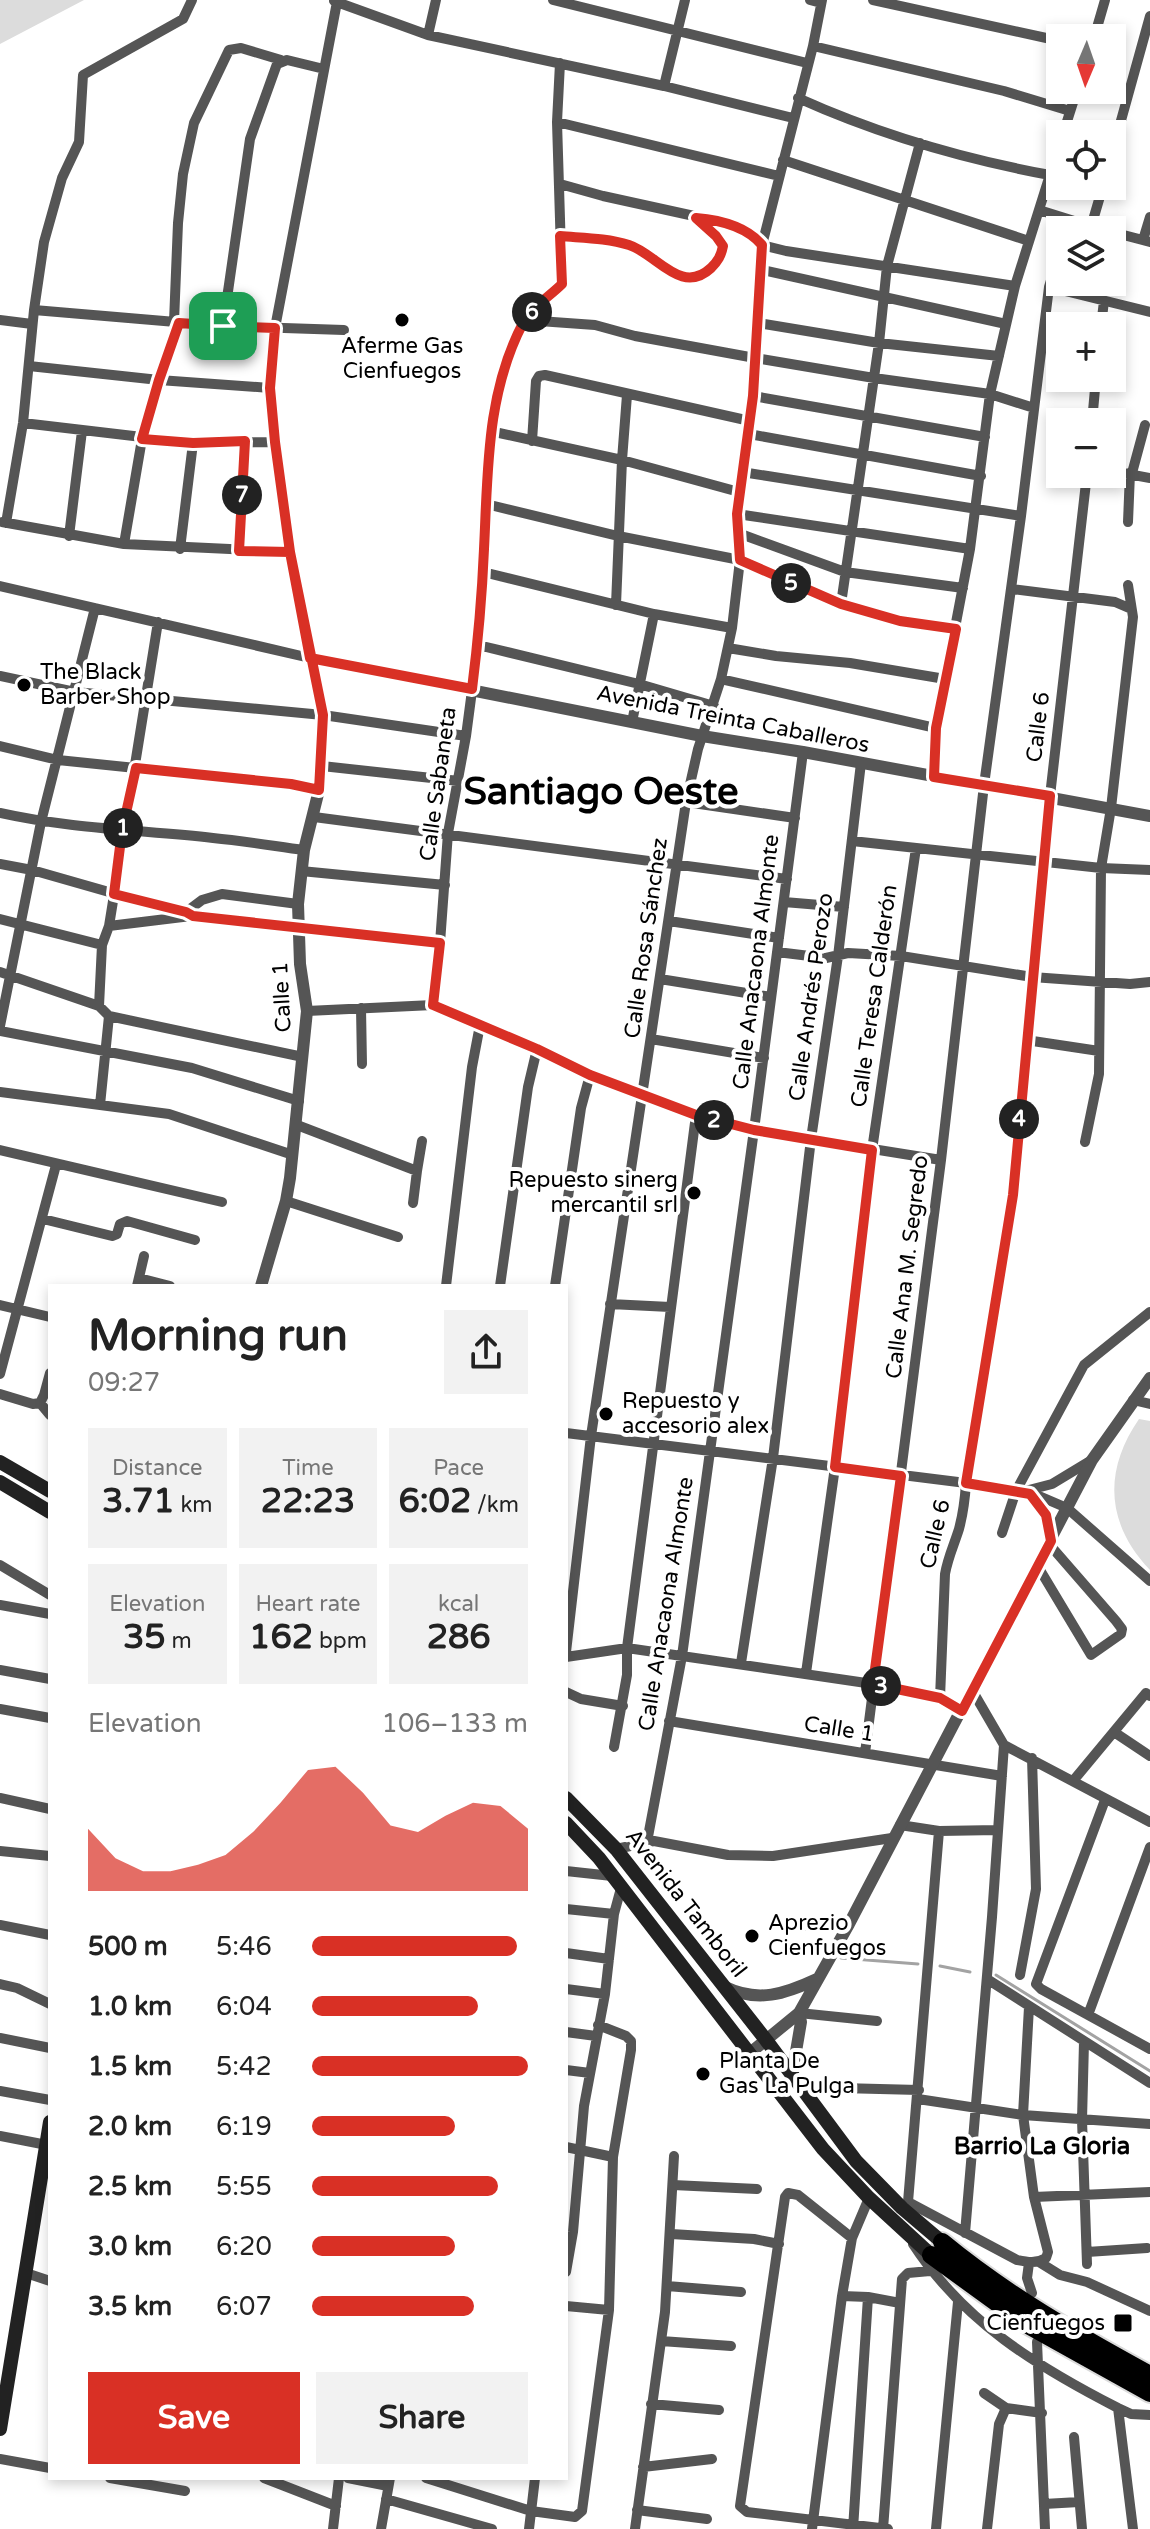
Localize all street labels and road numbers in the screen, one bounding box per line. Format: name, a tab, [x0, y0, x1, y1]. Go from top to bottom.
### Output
street label: Avenida Treinta Caballeros	[594, 680, 872, 758]
street label: Calle 6	[1021, 690, 1055, 764]
street label: Calle Sabaneta	[414, 705, 462, 863]
street label: Calle Anacaona Almonte	[727, 833, 785, 1091]
street label: Calle Rosa Sánchez	[619, 836, 673, 1040]
street label: Calle Teresa Calderón	[845, 883, 903, 1109]
street label: Calle Andrés Perozo	[784, 891, 838, 1103]
street label: Calle 1	[267, 961, 297, 1033]
street label: Calle Ana M. Segredo	[880, 1154, 934, 1380]
street label: Calle Anacaona Almonte	[633, 1475, 699, 1733]
street label: Calle 6	[914, 1497, 956, 1571]
street label: Calle 1	[802, 1711, 876, 1747]
street label: Avenida Tamboril	[620, 1824, 752, 1982]

